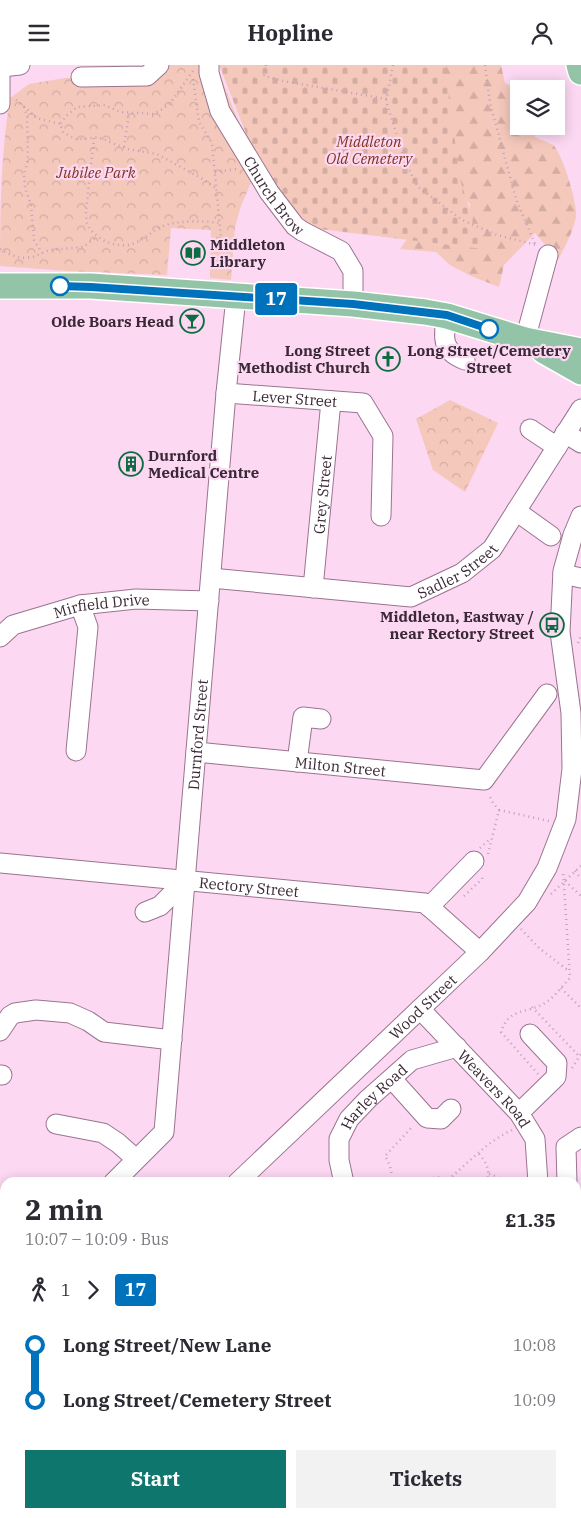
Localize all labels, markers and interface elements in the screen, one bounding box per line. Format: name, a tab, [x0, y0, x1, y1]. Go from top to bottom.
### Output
text: Hopline	[247, 18, 334, 47]
icon: menu	[25, 19, 53, 47]
icon: person	[528, 19, 556, 47]
map controls	[510, 80, 565, 135]
button: layers	[510, 80, 565, 135]
park label: Middleton Old Cemetery	[326, 132, 413, 168]
street label: Church Brow	[240, 152, 308, 239]
park label: Jubilee Park	[55, 163, 136, 182]
place label: Middleton Library	[210, 235, 285, 271]
library icon: Middleton Library	[180, 240, 206, 266]
unlabelled marker	[50, 276, 70, 296]
line badge: 17	[254, 283, 298, 315]
text: 17	[265, 287, 287, 310]
bar icon: Olde Boars Head	[179, 308, 205, 334]
place label: Olde Boars Head	[51, 312, 175, 331]
marker: Long Street/Cemetery Street	[479, 319, 499, 339]
place label: Long Street Methodist Church	[238, 341, 370, 377]
place label: Long Street/Cemetery Street	[407, 341, 571, 377]
church icon: Long Street Methodist Church	[375, 346, 401, 372]
street label: Lever Street	[252, 385, 338, 411]
place label: Durnford Medical Centre	[148, 446, 259, 482]
building icon: Durnford Medical Centre	[118, 451, 144, 477]
street label: Grey Street	[309, 454, 335, 535]
street label: Sadler Street	[414, 541, 502, 602]
street label: Mirfield Drive	[51, 589, 150, 622]
place label: Middleton, Eastway / near Rectory Street	[380, 607, 534, 643]
bus stop icon: Middleton, Eastway / near Rectory Street	[539, 612, 565, 638]
street label: Durnford Street	[183, 678, 211, 791]
street label: Milton Street	[294, 752, 387, 780]
street label: Rectory Street	[198, 872, 300, 901]
street label: Wood Street	[385, 970, 460, 1043]
street label: Weavers Road	[454, 1045, 535, 1131]
street label: Harley Road	[336, 1060, 411, 1132]
text: 2 min	[25, 1191, 103, 1228]
text: £1.35	[505, 1208, 556, 1232]
text: 10:07 – 10:09 · Bus	[25, 1229, 169, 1249]
icon: walk	[25, 1276, 53, 1304]
icon: forward	[79, 1276, 107, 1304]
text: 17	[125, 1278, 146, 1301]
text: 1	[61, 1280, 71, 1300]
text: Long Street/New Lane	[63, 1333, 271, 1357]
text: 10:08	[513, 1335, 556, 1355]
text: Long Street/Cemetery Street	[63, 1388, 331, 1412]
text: 10:09	[513, 1390, 556, 1410]
button: Start	[25, 1450, 286, 1508]
button: Tickets	[296, 1450, 556, 1508]

